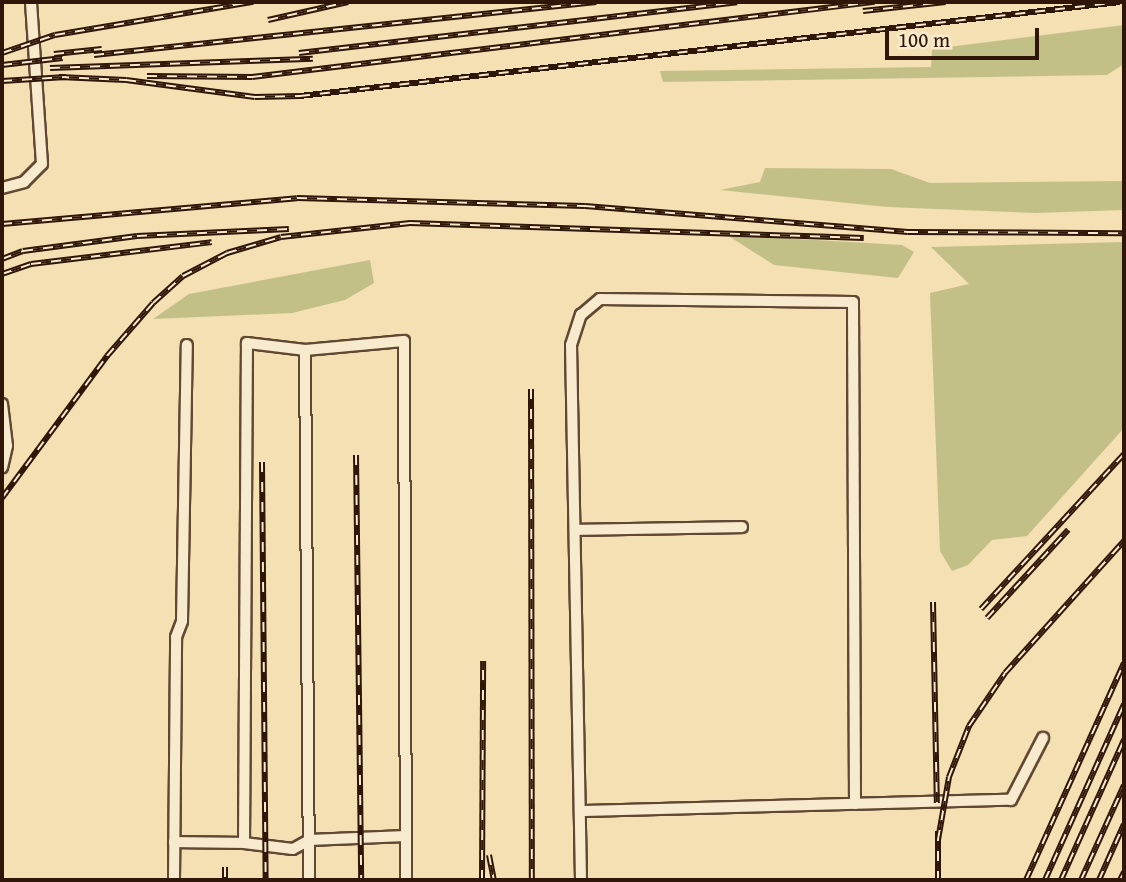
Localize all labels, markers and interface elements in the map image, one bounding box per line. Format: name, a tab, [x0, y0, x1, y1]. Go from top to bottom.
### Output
scale bar	[888, 14, 1042, 58]
text: 100 m	[898, 24, 950, 55]

